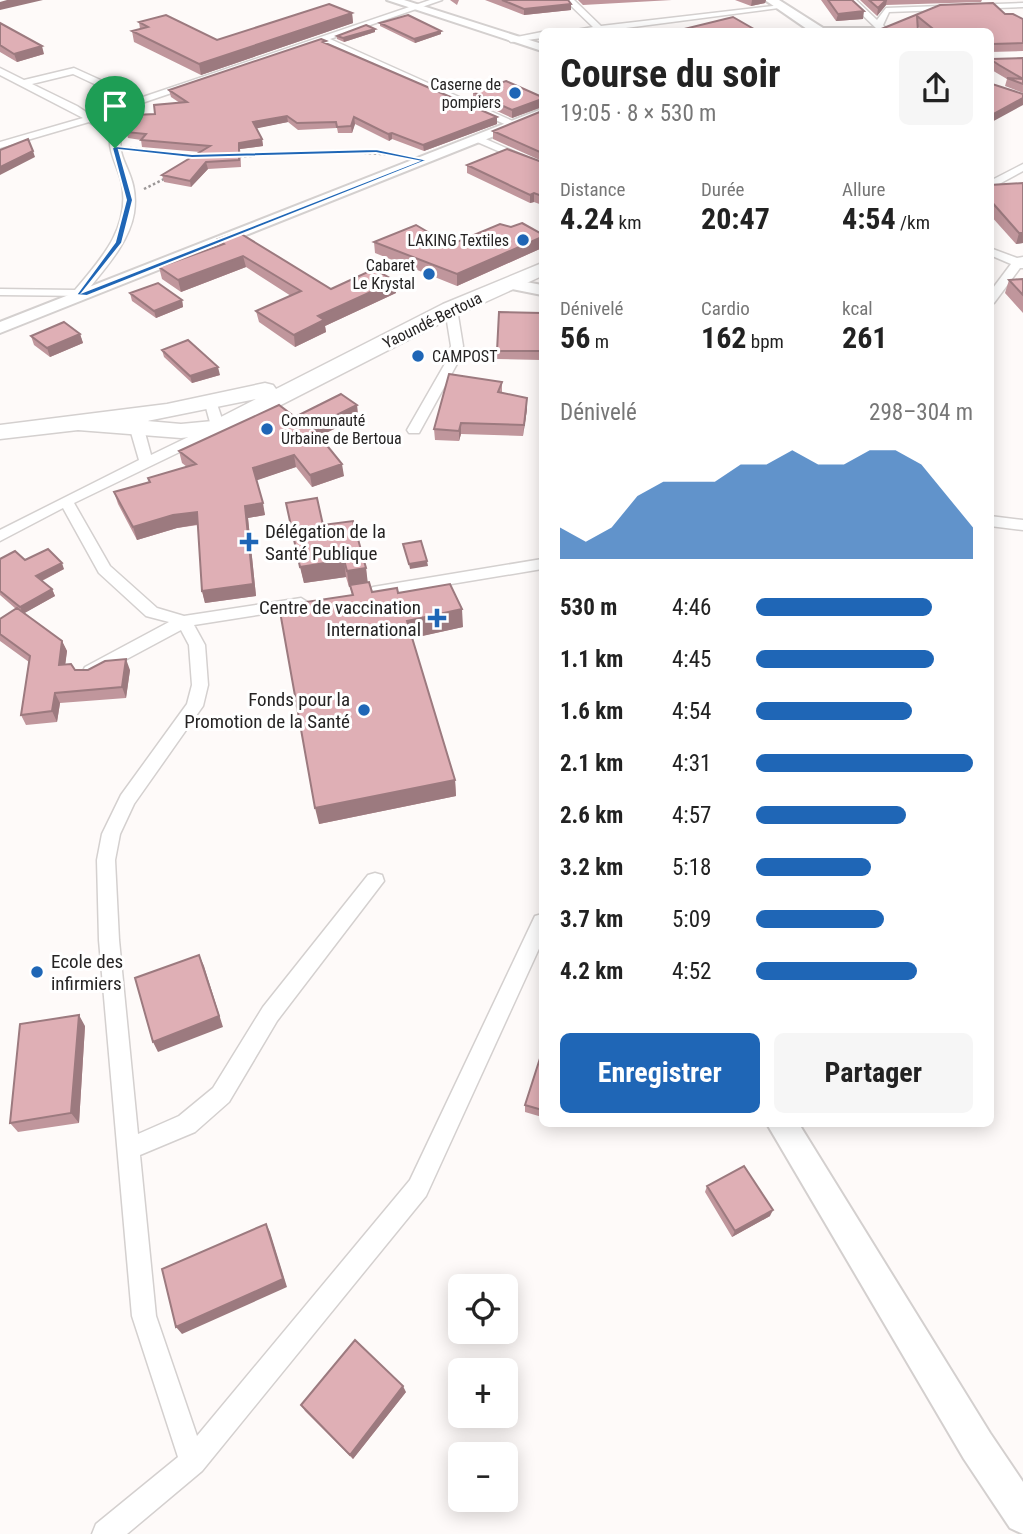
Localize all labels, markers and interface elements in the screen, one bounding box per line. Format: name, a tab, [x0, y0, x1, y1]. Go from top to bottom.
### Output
button: share	[899, 51, 973, 125]
text: Course du soir	[560, 52, 781, 96]
place label: Caserne de pompiers	[430, 75, 501, 112]
pin	[85, 76, 145, 148]
marker: Caserne de pompiers	[507, 85, 523, 101]
icon: arrive	[96, 87, 134, 125]
text: 19:05 · 8 × 530 m	[560, 100, 716, 127]
text: Distance	[560, 178, 625, 201]
text: Durée	[701, 178, 744, 201]
text: Allure	[842, 178, 885, 201]
text: 4.24	[560, 201, 614, 236]
text: 20:47	[701, 201, 770, 236]
text: 4:54	[842, 201, 896, 236]
text: km	[614, 211, 641, 234]
text: /km	[896, 211, 930, 234]
place label: LAKING Textiles	[408, 231, 509, 250]
marker: LAKING Textiles	[515, 232, 531, 248]
place label: Cabaret Le Krystal	[352, 256, 415, 293]
marker: Cabaret Le Krystal	[421, 266, 437, 282]
street label: Yaoundé-Bertoua	[380, 288, 485, 353]
text: Dénivelé	[560, 297, 624, 320]
text: Cardio	[701, 297, 750, 320]
text: kcal	[842, 297, 873, 320]
text: 56	[560, 320, 590, 355]
text: 162	[701, 320, 746, 355]
text: 261	[842, 320, 887, 355]
text: m	[590, 330, 609, 353]
text: bpm	[746, 330, 784, 353]
place label: CAMPOST	[432, 347, 498, 366]
marker: CAMPOST	[410, 348, 426, 364]
text: Dénivelé	[560, 399, 637, 426]
text: 298–304 m	[869, 399, 973, 426]
place label: Communauté Urbaine de Bertoua	[281, 411, 402, 448]
marker: Communauté Urbaine de Bertoua	[259, 421, 275, 437]
place label: Délégation de la Santé Publique	[265, 520, 386, 565]
marker: Délégation de la Santé Publique	[239, 532, 259, 552]
text: 530 m	[560, 594, 617, 621]
text: 4:46	[672, 594, 711, 621]
place label: Centre de vaccination International	[259, 596, 421, 641]
marker: Centre de vaccination International	[427, 608, 447, 628]
text: 1.1 km	[560, 646, 623, 673]
text: 4:45	[672, 646, 711, 673]
place label: Fonds pour la Promotion de la Santé	[184, 688, 350, 733]
text: 1.6 km	[560, 698, 623, 725]
text: 4:54	[672, 698, 711, 725]
marker: Fonds pour la Promotion de la Santé	[356, 702, 372, 718]
text: 2.1 km	[560, 750, 623, 777]
text: 4:31	[672, 750, 711, 777]
text: 2.6 km	[560, 802, 623, 829]
text: 4:57	[672, 802, 711, 829]
text: 3.2 km	[560, 854, 623, 881]
text: 5:18	[672, 854, 711, 881]
text: 3.7 km	[560, 906, 623, 933]
text: 5:09	[672, 906, 711, 933]
place label: Ecole des infirmiers	[51, 950, 123, 995]
text: 4.2 km	[560, 958, 623, 985]
text: 4:52	[672, 958, 711, 985]
marker: Ecole des infirmiers	[29, 964, 45, 980]
button: Enregistrer	[560, 1033, 760, 1113]
button: Partager	[774, 1033, 973, 1113]
map controls	[448, 1274, 518, 1512]
button: locate	[448, 1274, 518, 1344]
button: +	[448, 1358, 518, 1428]
button: −	[448, 1442, 518, 1512]

